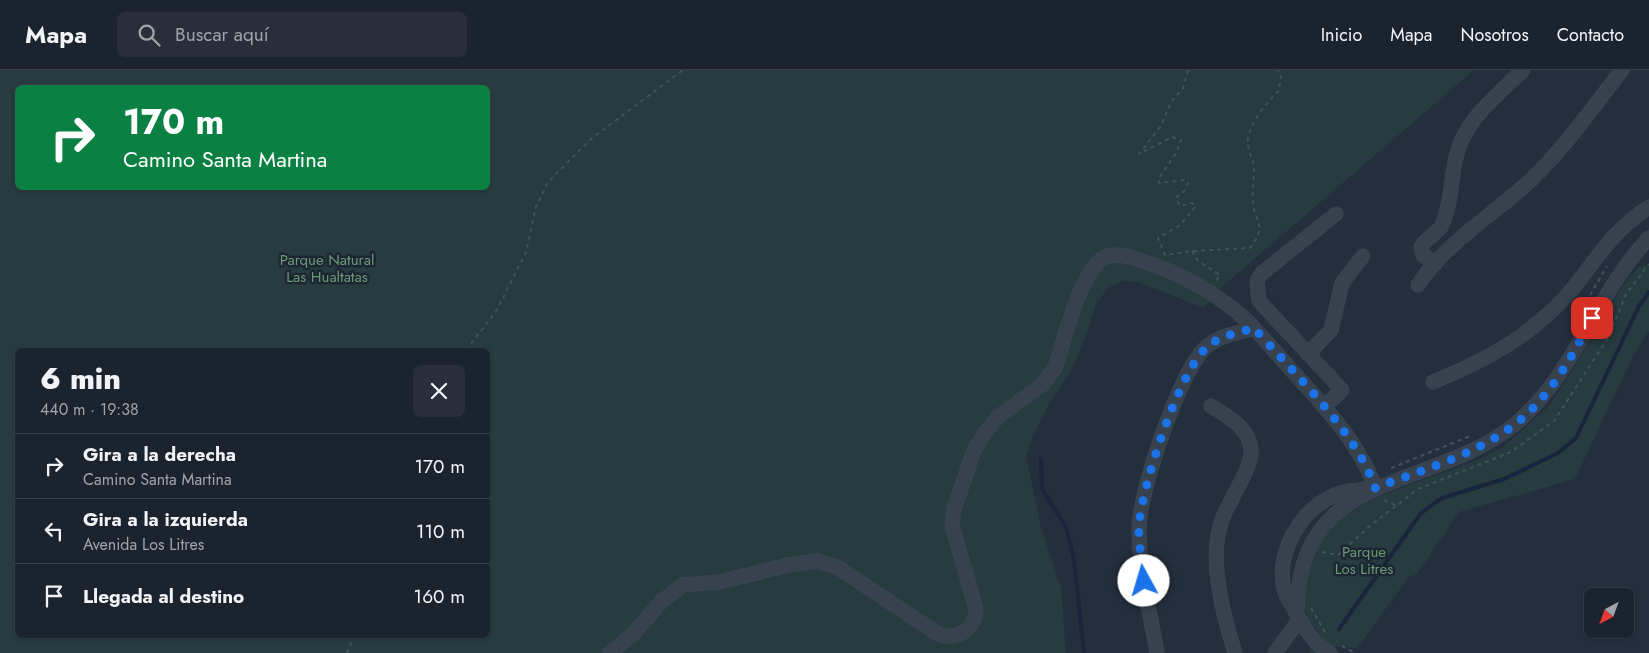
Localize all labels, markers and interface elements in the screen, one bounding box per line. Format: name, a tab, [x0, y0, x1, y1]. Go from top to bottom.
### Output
search box	[117, 12, 467, 57]
text: Mapa	[25, 17, 87, 52]
icon: search	[135, 21, 163, 49]
text: Buscar aquí	[175, 21, 269, 48]
text: Inicio	[1321, 22, 1362, 48]
text: Mapa	[1390, 22, 1432, 48]
text: Nosotros	[1460, 22, 1529, 48]
text: Contacto	[1557, 22, 1624, 48]
text: 170 m	[123, 97, 224, 147]
icon: right	[40, 105, 105, 170]
text: Camino Santa Martina	[123, 143, 327, 175]
park label: Parque Natural Las Hualtatas	[280, 249, 374, 288]
pin	[1571, 297, 1613, 339]
icon: arrive	[1578, 304, 1606, 332]
text: 6 min	[40, 357, 121, 400]
button: close	[413, 365, 465, 417]
text: 440 m · 19:38	[40, 398, 139, 421]
text: Gira a la derecha	[83, 441, 236, 468]
icon: right	[40, 452, 68, 480]
text: 170 m	[415, 453, 465, 480]
text: Camino Santa Martina	[83, 468, 232, 491]
text: Gira a la izquierda	[83, 506, 248, 533]
icon: left	[40, 517, 68, 545]
text: 110 m	[416, 518, 465, 545]
text: Avenida Los Litres	[83, 533, 204, 556]
park label: Parque Los Litres	[1335, 541, 1393, 580]
position arrow	[1117, 554, 1169, 606]
icon: arrive	[40, 582, 68, 610]
text: Llegada al destino	[83, 583, 244, 610]
text: 160 m	[414, 583, 465, 610]
north arrow	[1584, 588, 1634, 638]
map controls	[1584, 588, 1634, 638]

